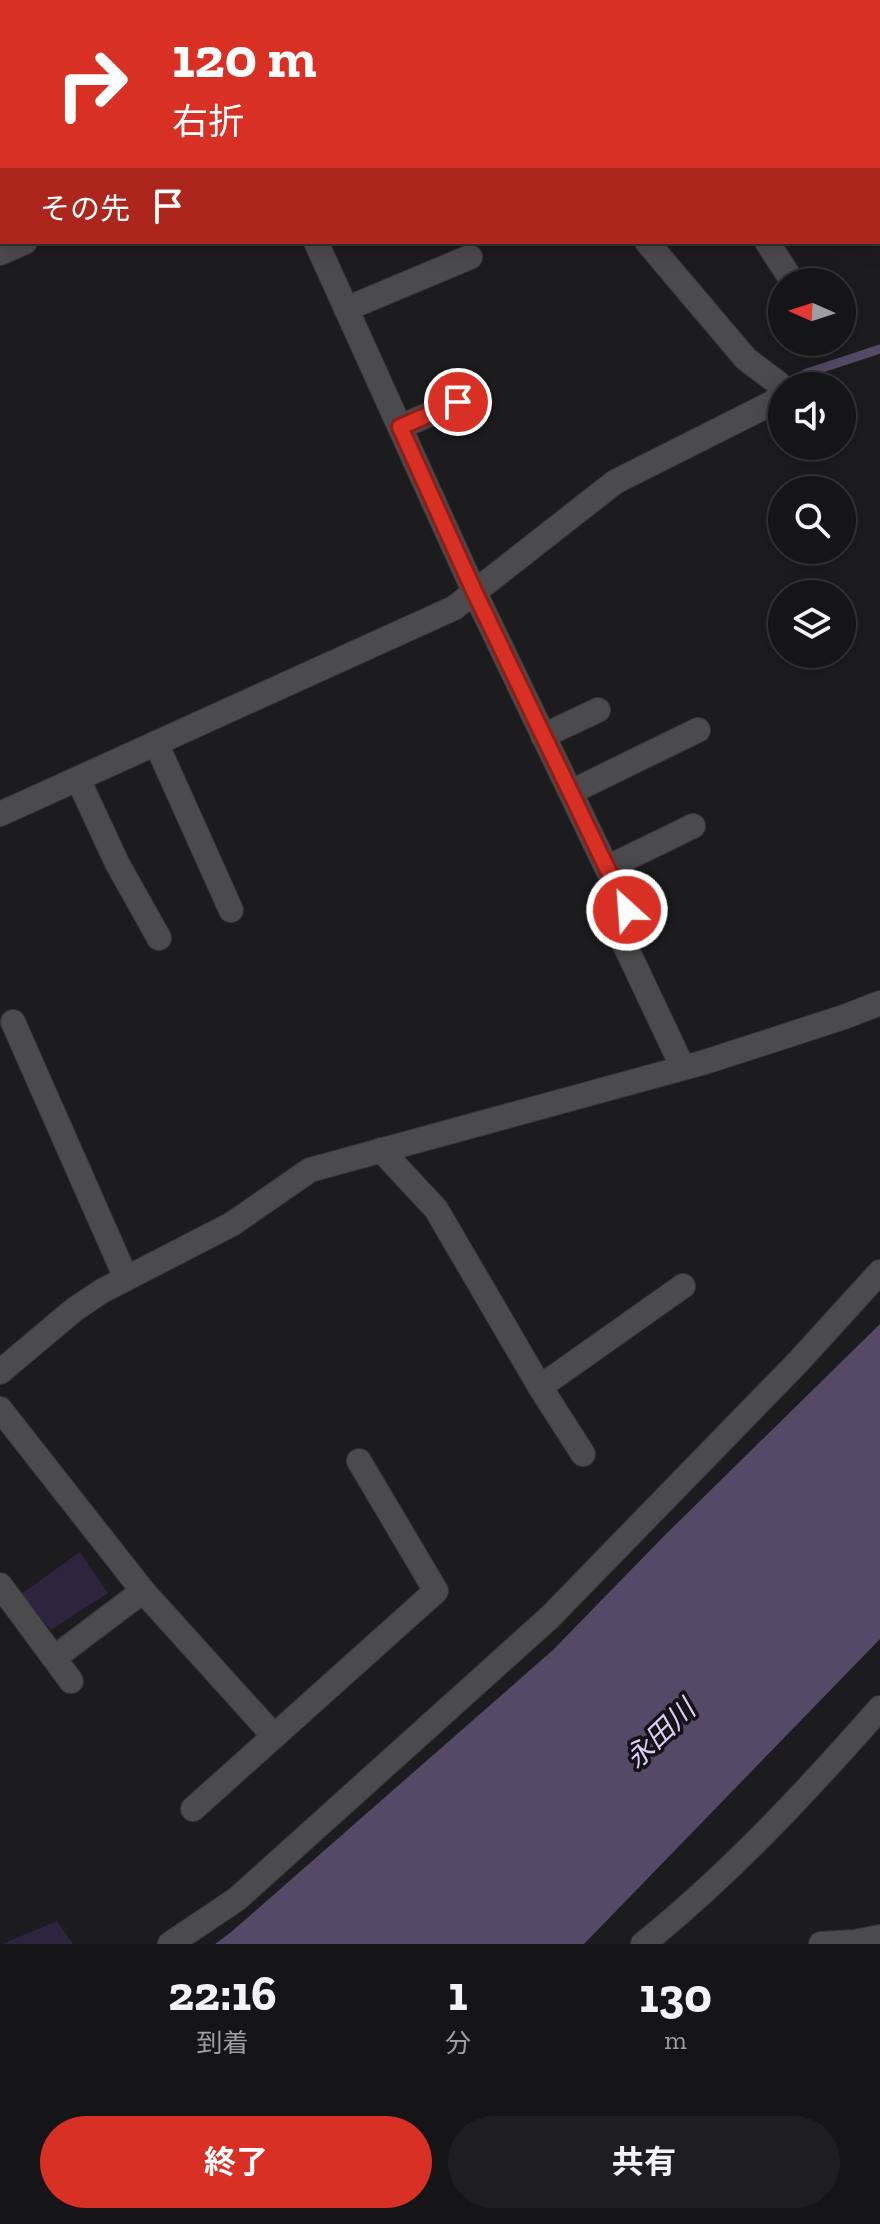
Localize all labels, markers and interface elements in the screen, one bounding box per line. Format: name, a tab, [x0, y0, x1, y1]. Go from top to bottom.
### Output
text: 120 m	[172, 24, 316, 91]
icon: right	[40, 32, 144, 136]
text: 右折	[172, 100, 244, 143]
icon: arrive	[146, 184, 190, 228]
text: その先	[40, 191, 130, 227]
north arrow	[768, 268, 856, 356]
map controls	[768, 268, 856, 668]
pin	[424, 368, 492, 436]
button: sound	[768, 372, 856, 460]
icon: arrive	[436, 380, 480, 424]
button: search	[768, 476, 856, 564]
button: layers	[768, 580, 856, 668]
position arrow	[585, 868, 669, 952]
water label: 永田川	[618, 1691, 704, 1775]
text: 22:16	[168, 1965, 277, 2022]
text: 1	[448, 1965, 468, 2022]
text: 130	[639, 1967, 712, 2024]
text: m	[664, 2024, 687, 2056]
text: 到着	[196, 2027, 248, 2059]
text: 分	[445, 2027, 471, 2059]
button: 終了	[40, 2116, 432, 2208]
button: 共有	[448, 2116, 840, 2208]

